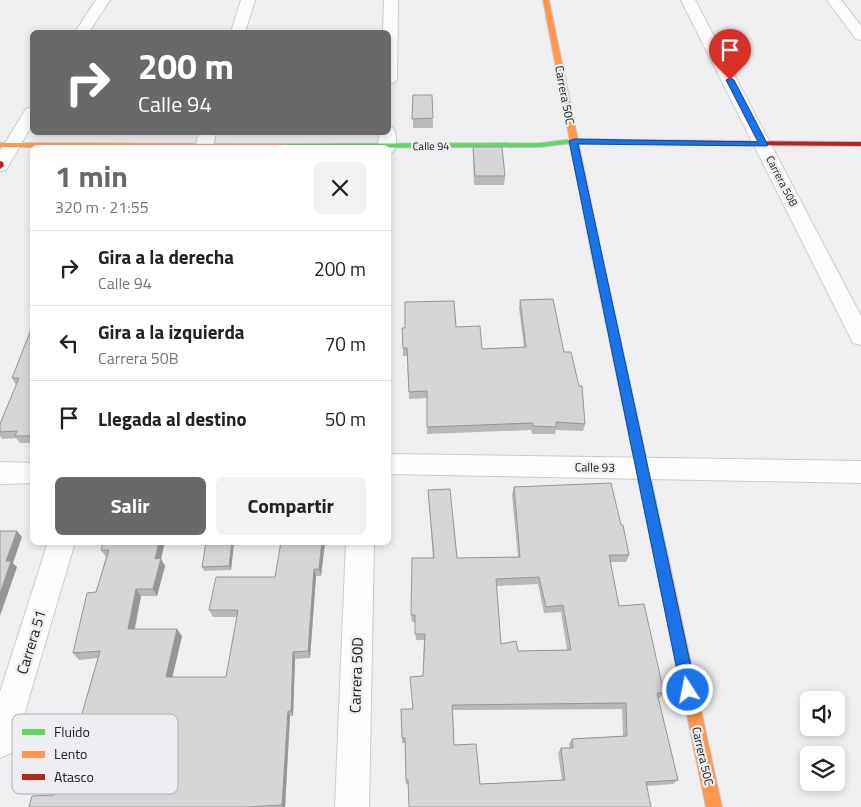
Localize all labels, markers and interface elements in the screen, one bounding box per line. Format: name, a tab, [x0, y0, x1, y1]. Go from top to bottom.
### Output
pin	[709, 29, 751, 80]
icon: arrive	[716, 36, 744, 64]
text: 200 m	[138, 39, 234, 93]
icon: right	[55, 50, 120, 115]
street label: Carrera 50C	[550, 64, 580, 127]
text: Calle 94	[138, 87, 212, 121]
street label: Calle 94	[412, 138, 450, 154]
text: 1 min	[55, 153, 128, 199]
street label: Carrera 50B	[762, 153, 802, 210]
button: close	[314, 162, 366, 214]
text: 320 m · 21:55	[55, 195, 149, 219]
text: Gira a la derecha	[98, 242, 234, 271]
icon: right	[55, 254, 83, 282]
text: 200 m	[314, 254, 366, 283]
text: Calle 94	[98, 271, 152, 295]
text: Gira a la izquierda	[98, 317, 245, 346]
icon: left	[55, 329, 83, 357]
text: 70 m	[325, 329, 366, 358]
text: Carrera 50B	[98, 346, 179, 370]
icon: arrive	[55, 404, 83, 432]
text: Llegada al destino	[98, 404, 247, 433]
text: 50 m	[325, 404, 366, 433]
street label: Calle 93	[575, 457, 615, 477]
button: Salir	[55, 477, 206, 535]
button: Compartir	[216, 477, 366, 535]
street label: Carrera 51	[10, 607, 52, 677]
street label: Carrera 50D	[343, 637, 369, 713]
position arrow	[661, 663, 713, 715]
map controls	[800, 691, 845, 791]
button: sound	[800, 691, 845, 736]
legend	[12, 714, 178, 794]
text: Fluido	[54, 721, 90, 742]
street label: Carrera 50C	[687, 725, 719, 788]
text: Lento	[54, 743, 88, 764]
button: layers	[800, 746, 845, 791]
text: Atasco	[54, 766, 94, 787]

